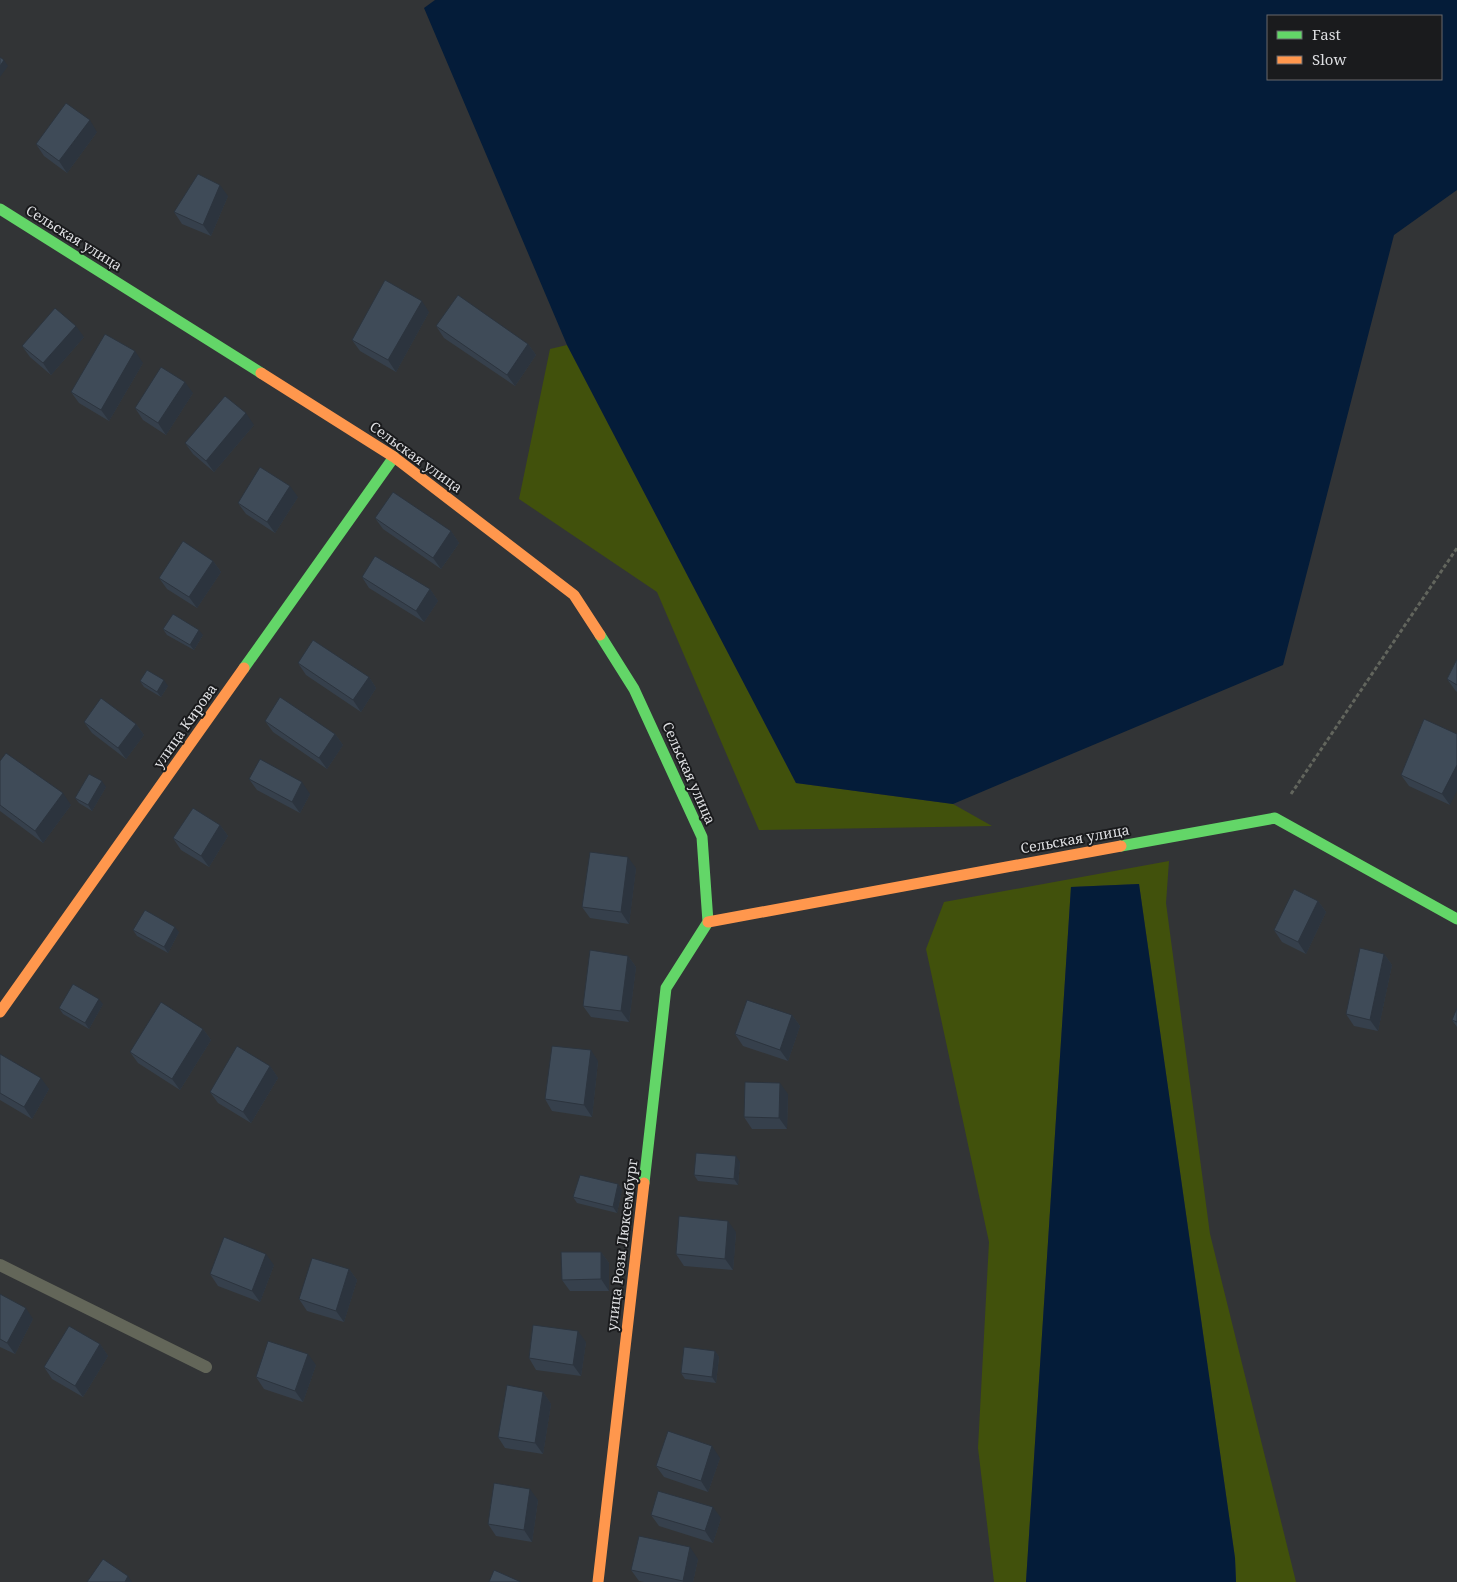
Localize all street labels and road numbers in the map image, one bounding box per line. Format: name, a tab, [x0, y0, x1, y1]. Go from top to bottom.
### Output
street label: Сельская улица	[23, 200, 126, 275]
street label: Сельская улица	[366, 417, 466, 497]
street label: улица Кирова	[148, 680, 221, 772]
street label: Сельская улица	[658, 719, 721, 827]
street label: Сельская улица	[1019, 820, 1131, 857]
street label: улица Розы Люксембург	[602, 1158, 642, 1332]

